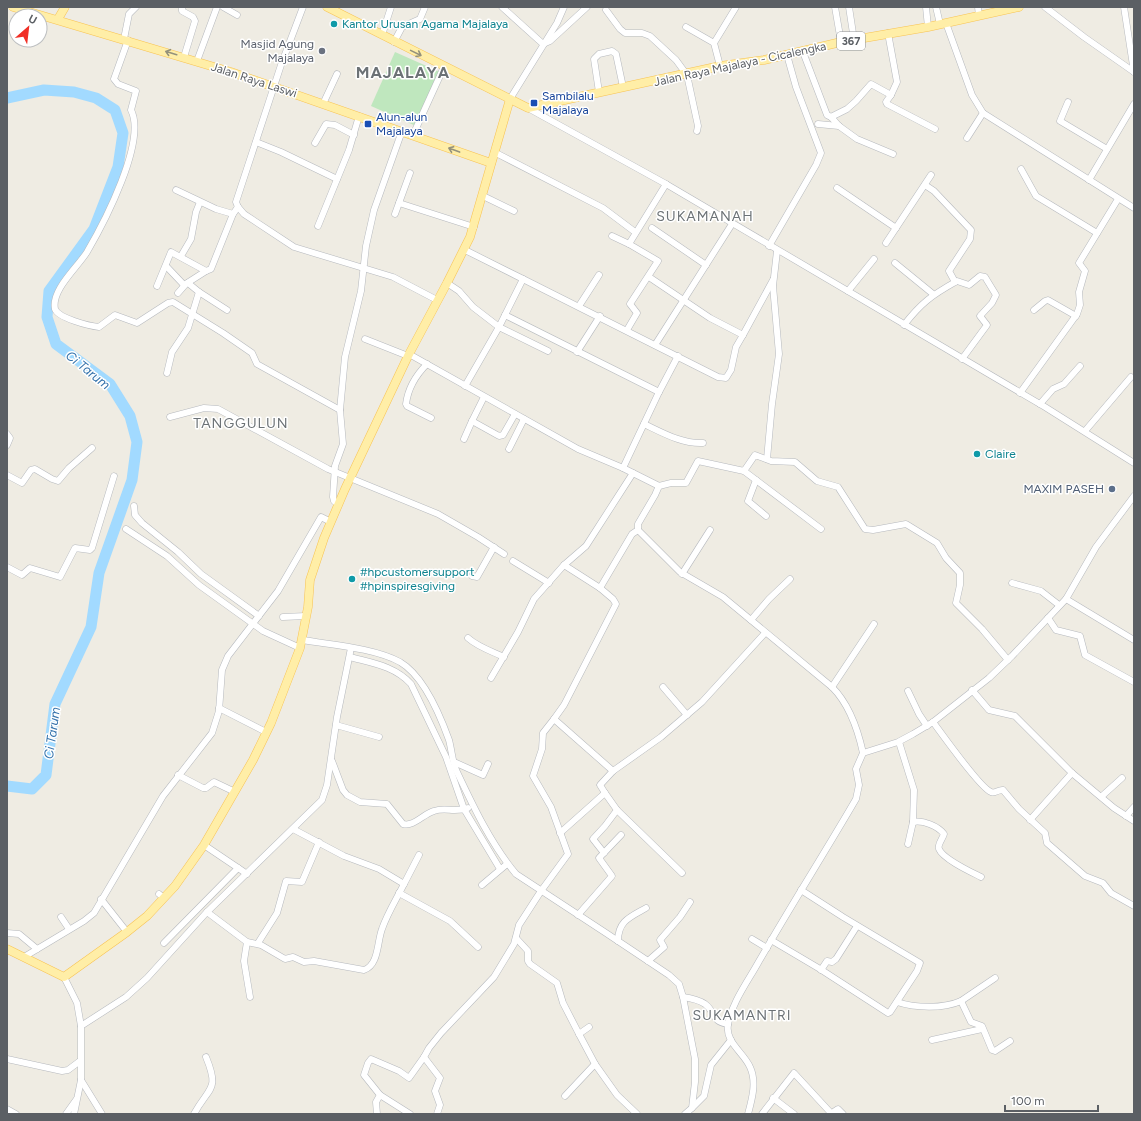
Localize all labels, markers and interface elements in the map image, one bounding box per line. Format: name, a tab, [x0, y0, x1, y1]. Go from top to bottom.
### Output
north arrow	[8, 8, 48, 48]
text: U	[26, 12, 39, 27]
place label: Kantor Urusan Agama Majalaya	[342, 17, 508, 31]
marker: Kantor Urusan Agama Majalaya	[329, 19, 339, 29]
road number: 367	[837, 32, 865, 50]
place label: Masjid Agung Majalaya	[241, 37, 314, 65]
street label: Jalan Raya Majalaya - Cicalengka	[653, 39, 827, 89]
marker: Masjid Agung Majalaya	[317, 46, 327, 56]
one-way arrow	[165, 49, 178, 56]
one-way arrow	[410, 50, 422, 57]
street label: Jalan Raya Laswi	[209, 59, 299, 101]
district label: MAJALAYA	[356, 63, 450, 82]
place label: Sambilalu Majalaya	[542, 89, 594, 117]
marker: Sambilalu Majalaya	[529, 98, 539, 108]
place label: Alun-alun Majalaya	[376, 110, 428, 138]
marker: Alun-alun Majalaya	[363, 119, 373, 129]
one-way arrow	[448, 146, 461, 153]
district label: SUKAMANAH	[656, 208, 754, 225]
water label: Ci Tarum	[63, 348, 113, 392]
district label: TANGGULUN	[193, 415, 289, 432]
place label: Claire	[985, 447, 1016, 461]
marker: Claire	[972, 449, 982, 459]
place label: MAXIM PASEH	[1023, 482, 1104, 496]
marker: MAXIM PASEH	[1107, 484, 1117, 494]
place label: #hpcustomersupport #hpinspiresgiving	[360, 565, 475, 593]
marker: #hpcustomersupport #hpinspiresgiving	[347, 574, 357, 584]
water label: Ci Tarum	[41, 706, 63, 760]
district label: SUKAMANTRI	[693, 1007, 791, 1024]
scale bar	[1005, 1087, 1098, 1113]
text: 100 m	[1011, 1094, 1045, 1108]

